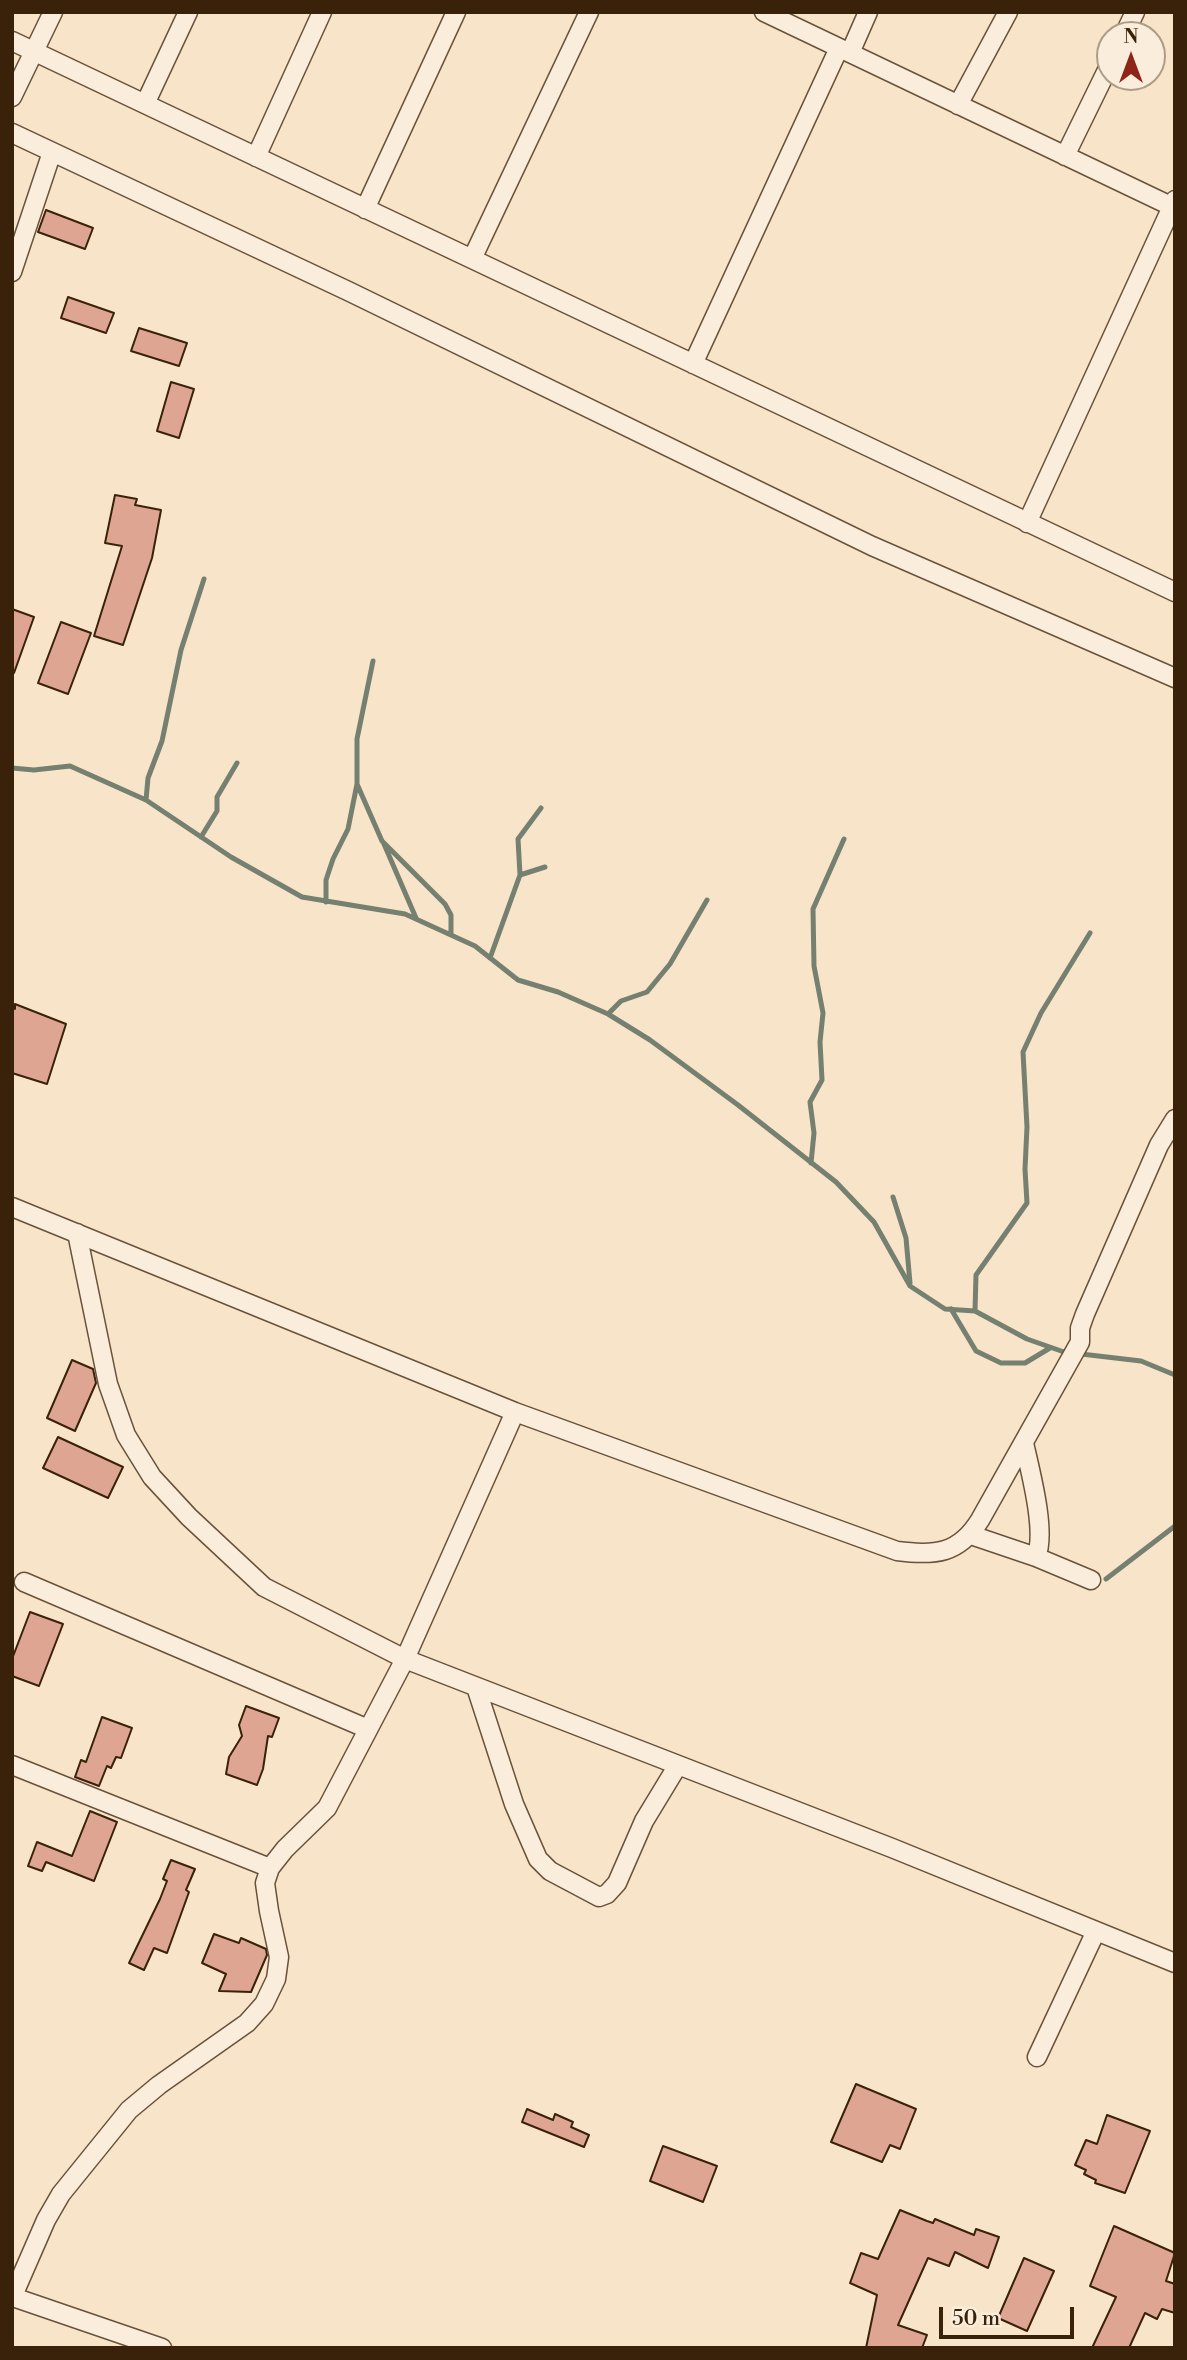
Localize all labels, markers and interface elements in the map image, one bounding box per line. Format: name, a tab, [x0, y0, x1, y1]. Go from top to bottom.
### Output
north arrow	[1096, 21, 1166, 91]
text: N	[1123, 25, 1139, 49]
scale bar	[942, 2294, 1077, 2338]
text: 50 m	[952, 2306, 1000, 2332]

